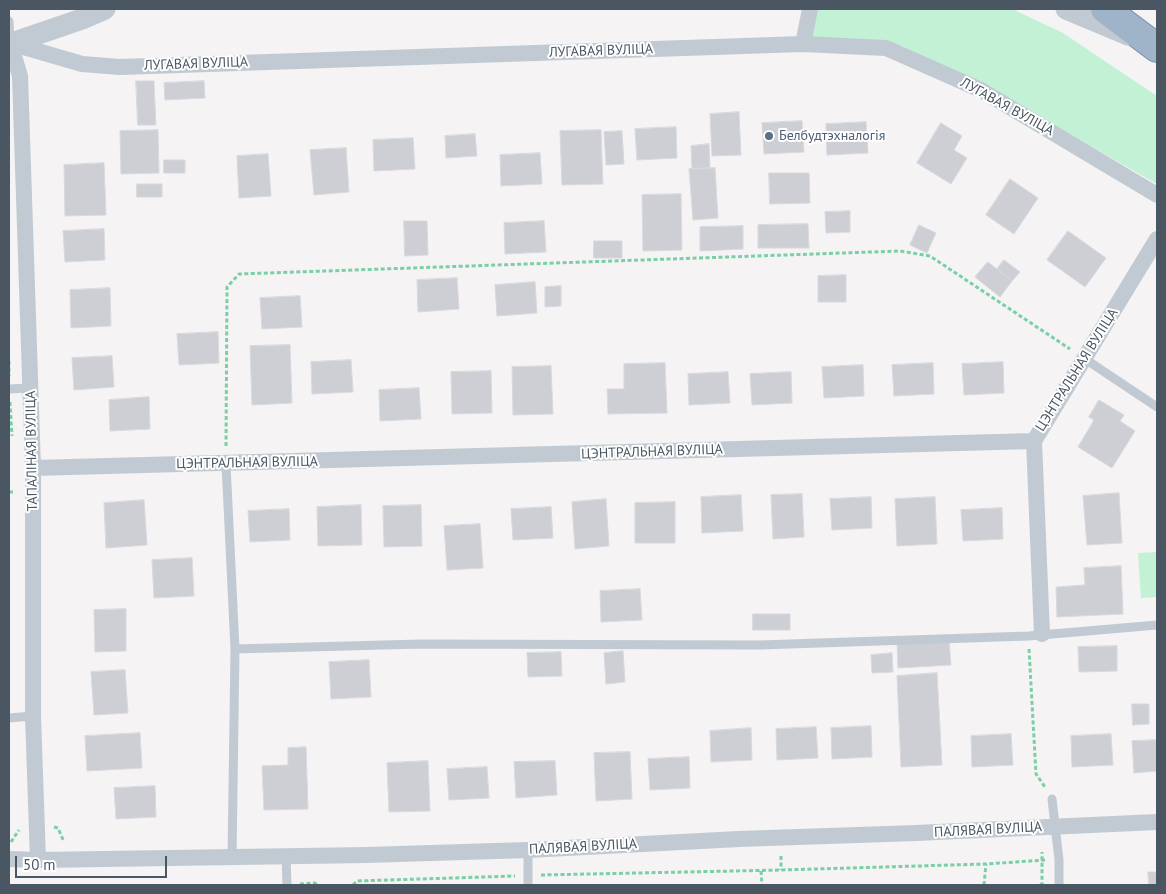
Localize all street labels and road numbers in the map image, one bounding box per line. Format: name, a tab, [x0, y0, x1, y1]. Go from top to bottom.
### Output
street label: ЛУГАВАЯ ВУЛІЦА	[549, 41, 653, 61]
street label: ЛУГАВАЯ ВУЛІЦА	[144, 54, 248, 74]
street label: ЛУГАВАЯ ВУЛІЦА	[957, 74, 1057, 140]
street label: ЦЭНТРАЛЬНАЯ ВУЛІЦА	[1032, 305, 1122, 435]
street label: ТАПАЛІНАЯ ВУЛІЦА	[23, 391, 41, 511]
street label: ЦЭНТРАЛЬНАЯ ВУЛІЦА	[581, 441, 723, 463]
street label: ЦЭНТРАЛЬНАЯ ВУЛІЦА	[176, 453, 318, 473]
street label: ПАЛЯВАЯ ВУЛІЦА	[934, 819, 1042, 841]
street label: ПАЛЯВАЯ ВУЛІЦА	[529, 836, 637, 858]

